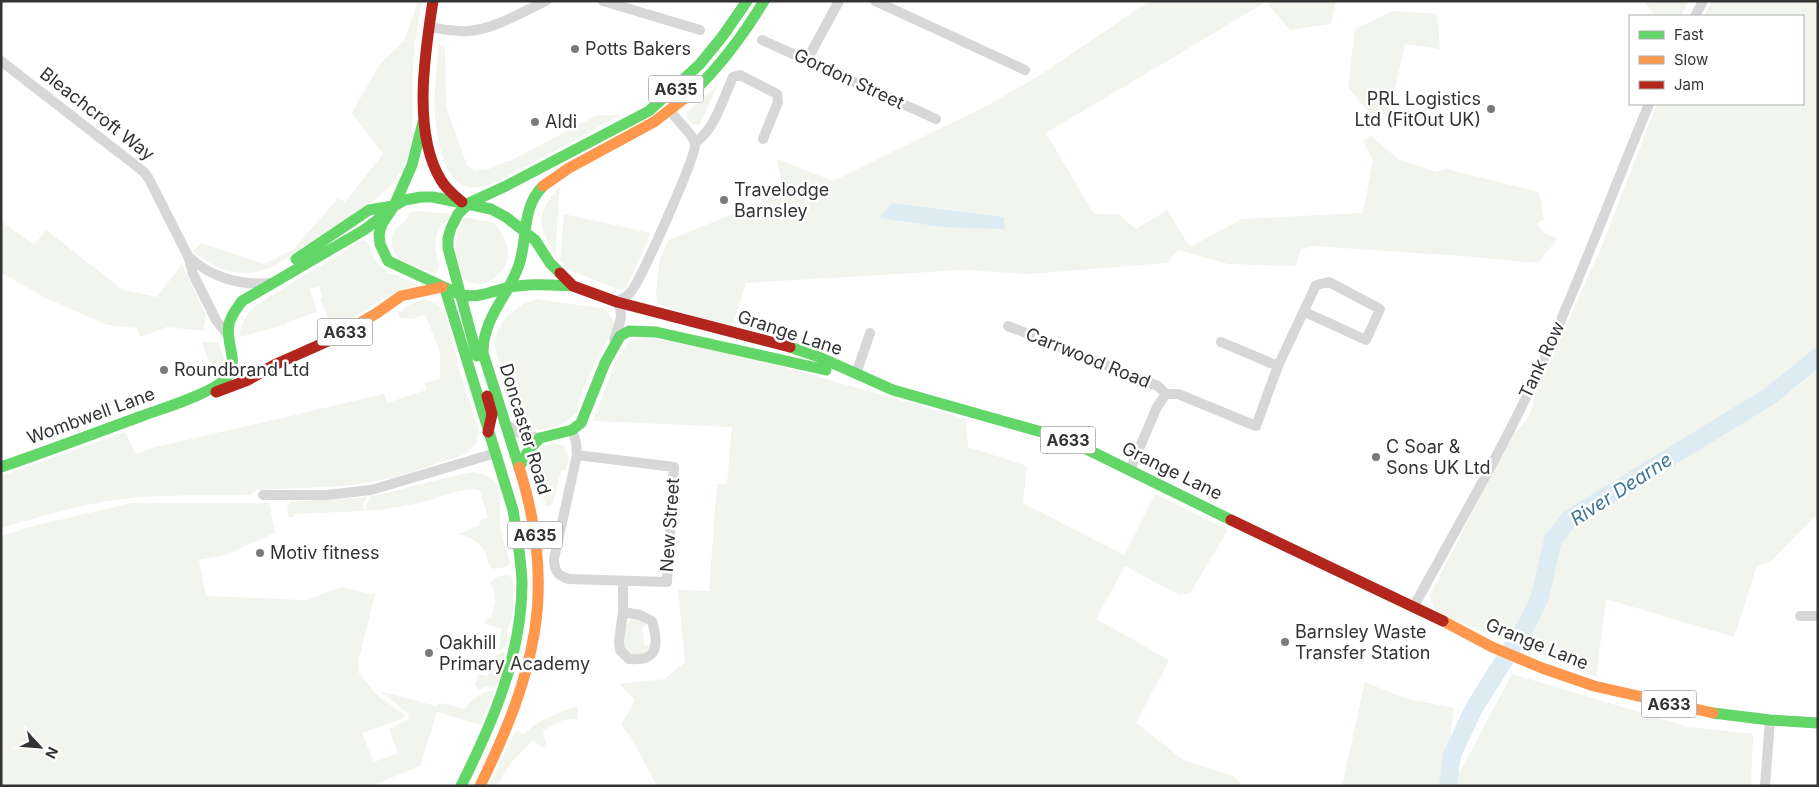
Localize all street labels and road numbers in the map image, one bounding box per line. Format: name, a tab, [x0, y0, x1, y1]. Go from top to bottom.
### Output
street label: Gordon Street	[791, 44, 908, 113]
street label: Bleachcroft Way	[36, 62, 159, 165]
road number: A635	[648, 76, 704, 102]
street label: Grange Lane	[735, 306, 845, 359]
road number: A633	[318, 318, 372, 346]
street label: Tank Row	[1515, 318, 1569, 402]
street label: Carrwood Road	[1023, 323, 1154, 392]
street label: Doncaster Road	[496, 361, 555, 497]
street label: Wombwell Lane	[24, 383, 157, 448]
road number: A633	[1040, 426, 1096, 454]
street label: Grange Lane	[1119, 437, 1226, 504]
street label: New Street	[656, 477, 683, 573]
road number: A635	[508, 522, 562, 548]
street label: Grange Lane	[1483, 613, 1592, 674]
road number: A633	[1642, 691, 1696, 718]

